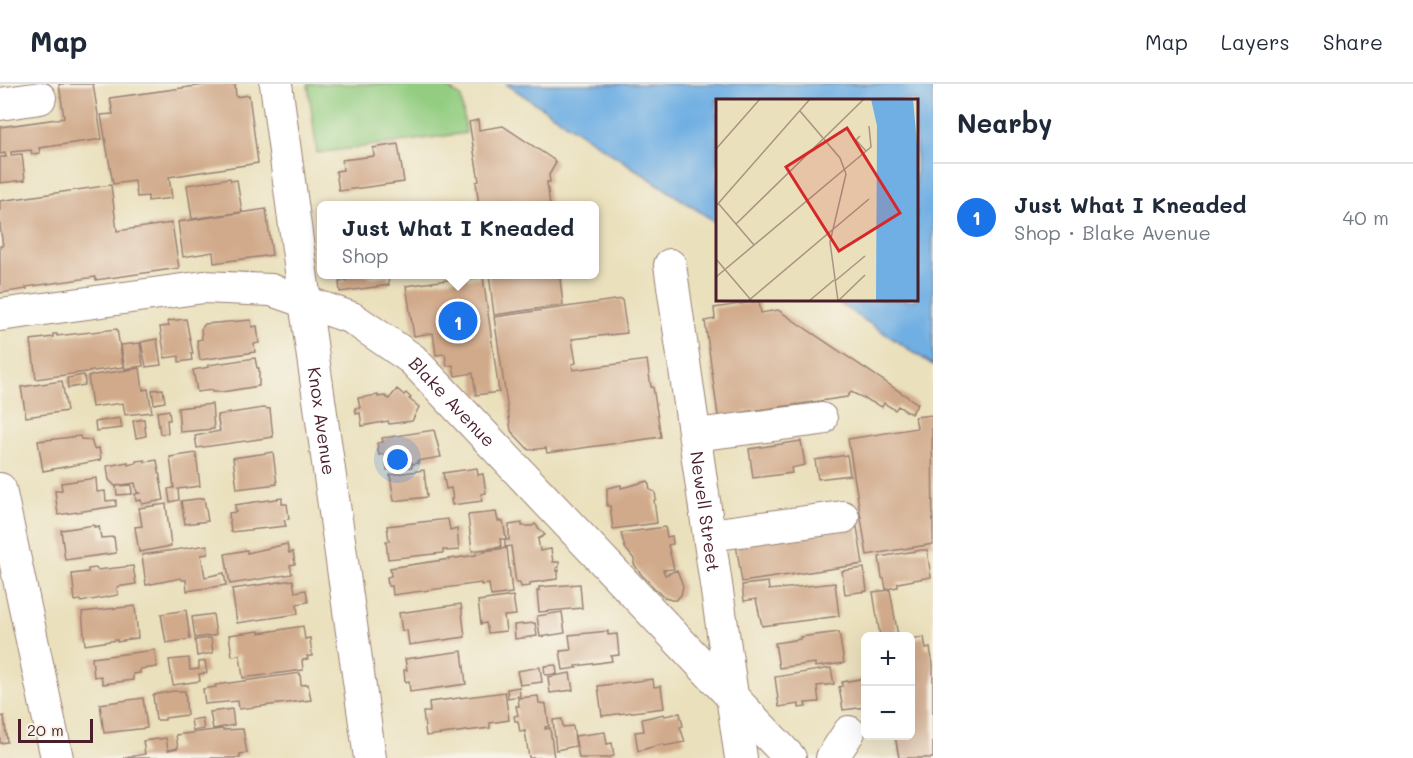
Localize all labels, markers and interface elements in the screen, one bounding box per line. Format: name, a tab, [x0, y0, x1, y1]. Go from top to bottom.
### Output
text: Map	[30, 23, 87, 59]
text: Map	[1145, 28, 1188, 55]
text: Layers	[1221, 28, 1290, 55]
text: Share	[1323, 28, 1383, 55]
inset map	[716, 99, 918, 302]
text: Nearby	[957, 106, 1052, 140]
text: Just What I Kneaded	[1014, 190, 1246, 219]
popup	[317, 201, 599, 279]
text: 1	[972, 204, 981, 230]
text: 40 m	[1343, 204, 1389, 230]
text: Just What I Kneaded	[342, 213, 574, 242]
text: Shop · Blake Avenue	[1014, 219, 1211, 245]
text: Shop	[342, 242, 389, 268]
pin: 1	[438, 298, 478, 344]
street label: Blake Avenue	[404, 351, 501, 452]
street label: Knox Avenue	[303, 365, 342, 476]
your location	[383, 445, 412, 474]
street label: Newell Street	[685, 449, 726, 573]
map controls	[861, 632, 915, 740]
button: +	[861, 632, 915, 686]
button: −	[861, 686, 915, 740]
scale bar	[18, 716, 93, 744]
text: 20 m	[27, 719, 64, 740]

